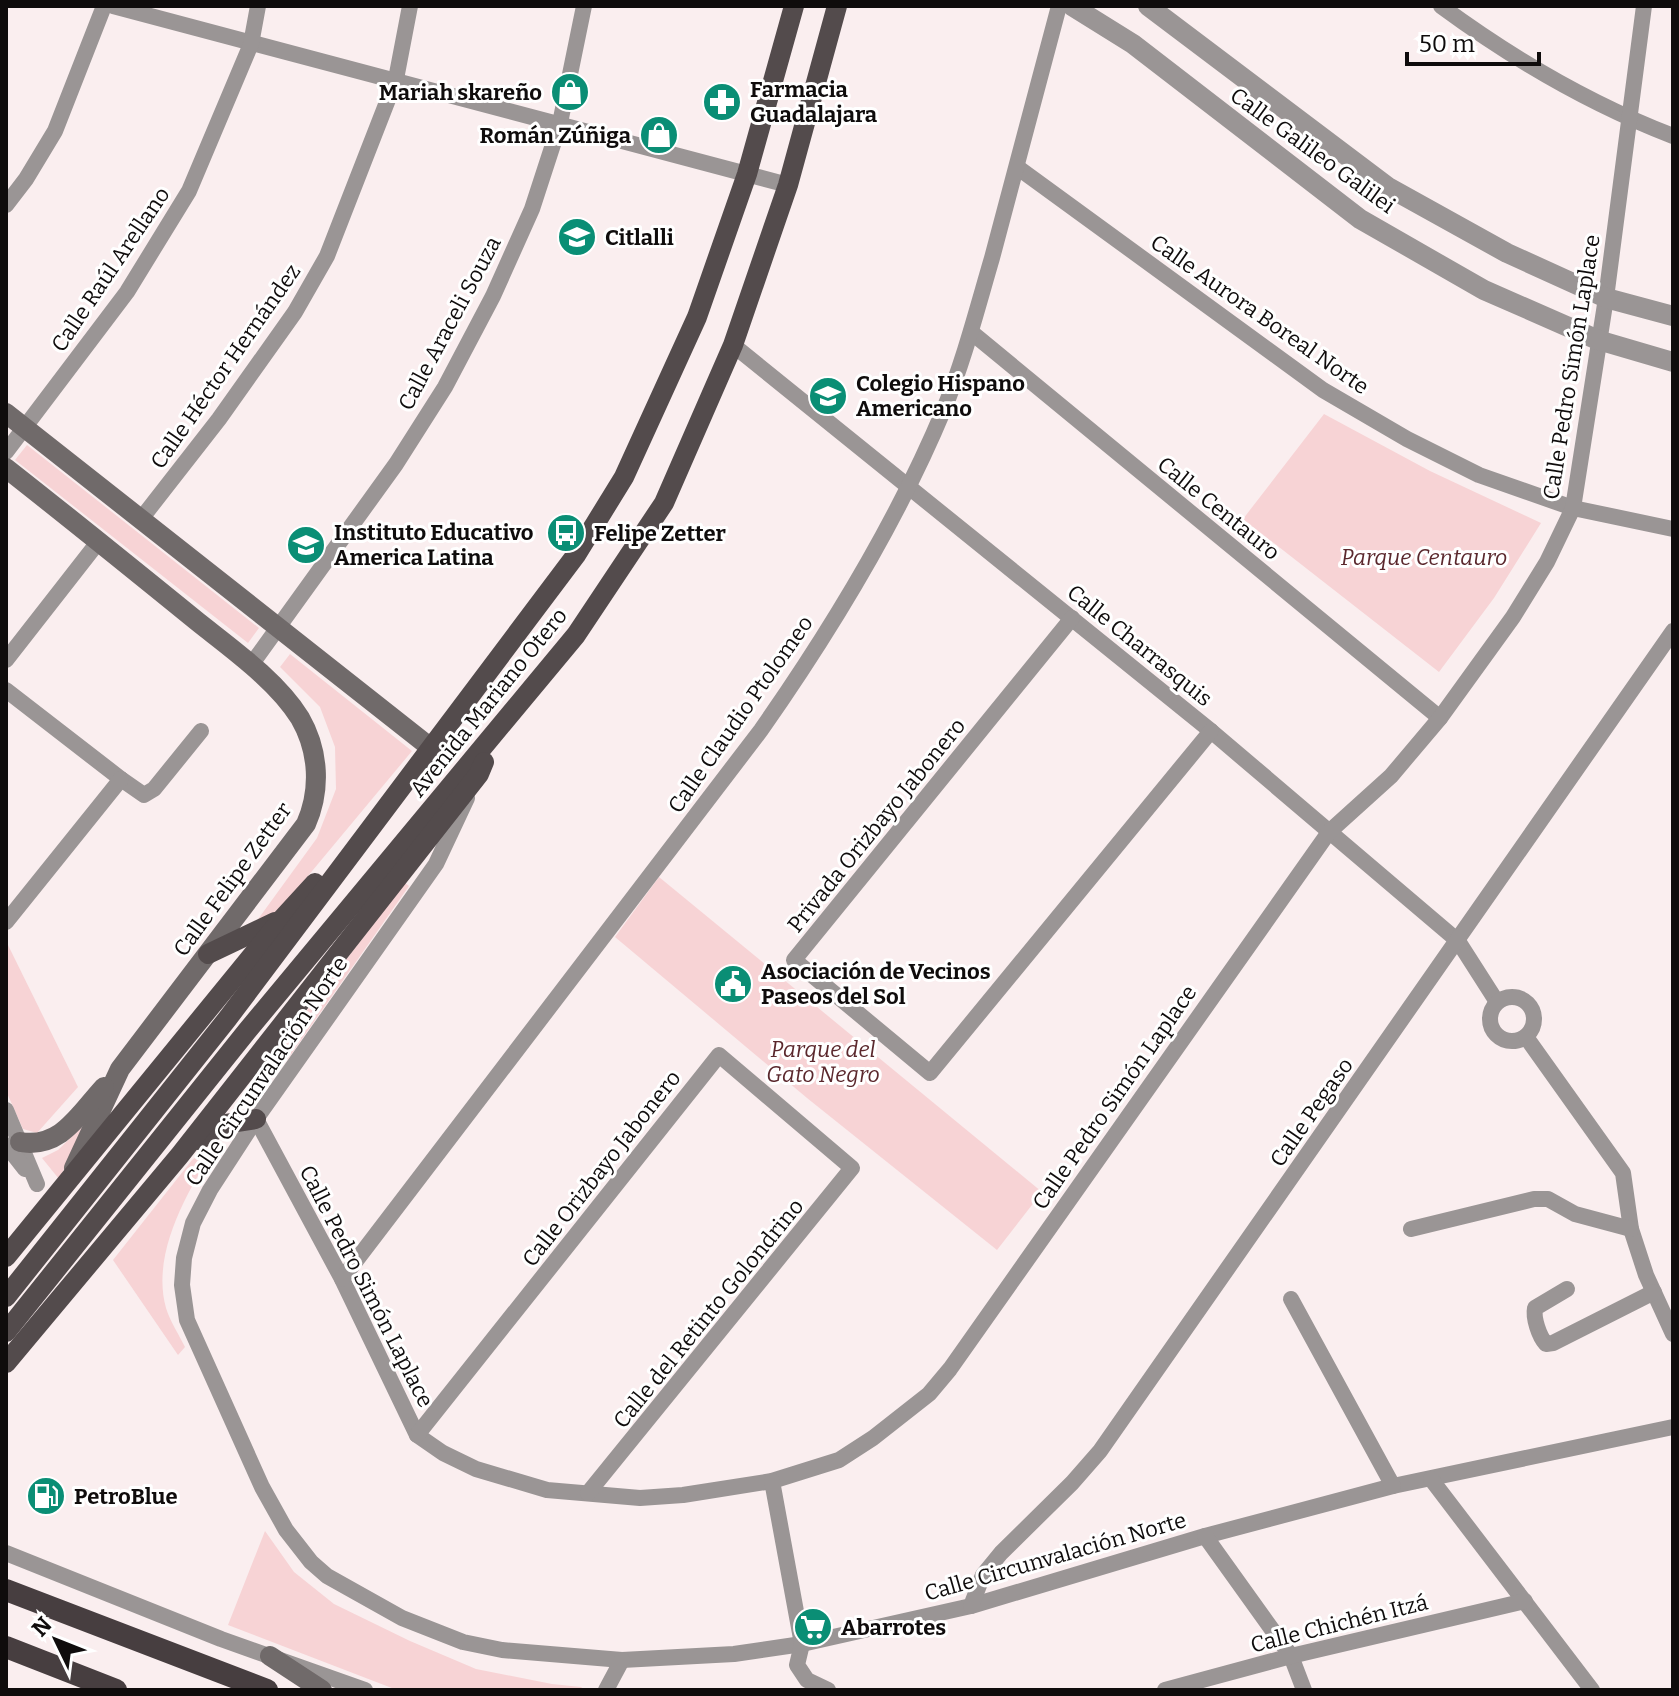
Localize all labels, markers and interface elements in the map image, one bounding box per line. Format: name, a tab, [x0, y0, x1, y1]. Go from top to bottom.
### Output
scale bar	[1407, 16, 1539, 66]
text: 50 m	[1419, 30, 1475, 58]
shop icon: Mariah skareño	[549, 71, 591, 113]
place label: Farmacia Guadalajara	[750, 76, 878, 128]
place label: Mariah skareño	[379, 79, 542, 106]
pharmacy icon: Farmacia Guadalajara	[701, 81, 743, 123]
street label: Calle Galileo Galilei	[1225, 82, 1401, 219]
shop icon: Román Zúñiga	[638, 114, 680, 156]
place label: Román Zúñiga	[480, 122, 632, 149]
street label: Calle Raúl Arellano	[45, 182, 176, 357]
school or university icon: Citlalli	[556, 216, 598, 258]
place label: Citlalli	[605, 224, 674, 251]
street label: Calle Aurora Boreal Norte	[1145, 229, 1374, 400]
street label: Calle Araceli Souza	[392, 232, 507, 415]
street label: Calle Pedro Simón Laplace	[1537, 233, 1606, 502]
street label: Calle Héctor Hernández	[144, 259, 306, 474]
place label: Colegio Hispano Americano	[856, 370, 1025, 422]
school or university icon: Colegio Hispano Americano	[807, 375, 849, 417]
street label: Calle Centauro	[1152, 451, 1285, 566]
bus stop icon: Felipe Zetter	[545, 512, 587, 554]
place label: Instituto Educativo America Latina	[334, 519, 534, 571]
place label: Felipe Zetter	[594, 520, 727, 547]
school or university icon: Instituto Educativo America Latina	[285, 524, 327, 566]
park label: Parque Centauro	[1341, 544, 1507, 571]
street label: Calle Charrasquis	[1062, 579, 1218, 712]
street label: Avenida Mariano Otero	[404, 602, 573, 802]
street label: Calle Claudio Ptolomeo	[662, 610, 819, 818]
street label: Privada Orizbayo Jabonero	[782, 713, 971, 938]
street label: Calle Felipe Zetter	[168, 797, 297, 961]
street label: Calle Circunvalación Norte	[179, 951, 353, 1191]
place label: Asociación de Vecinos Paseos del Sol	[761, 958, 991, 1010]
public building icon: Asociación de Vecinos Paseos del Sol	[712, 963, 754, 1005]
street label: Calle Pedro Simón Laplace	[1026, 980, 1202, 1215]
park label: Parque del Gato Negro	[766, 1036, 880, 1088]
street label: Calle Pegaso	[1264, 1053, 1359, 1172]
street label: Calle Orizbayo Jabonero	[516, 1065, 686, 1272]
street label: Calle Pedro Simón Laplace	[294, 1161, 439, 1412]
street label: Calle del Retinto Golondrino	[608, 1193, 809, 1433]
fuel station icon: PetroBlue	[25, 1475, 67, 1517]
place label: PetroBlue	[74, 1483, 178, 1510]
street label: Calle Circunvalación Norte	[921, 1506, 1189, 1607]
street label: Calle Chichén Itzá	[1248, 1588, 1431, 1659]
north arrow	[16, 1600, 96, 1680]
supermarket icon: Abarrotes	[792, 1606, 834, 1648]
text: N	[26, 1611, 57, 1642]
place label: Abarrotes	[841, 1614, 946, 1641]

